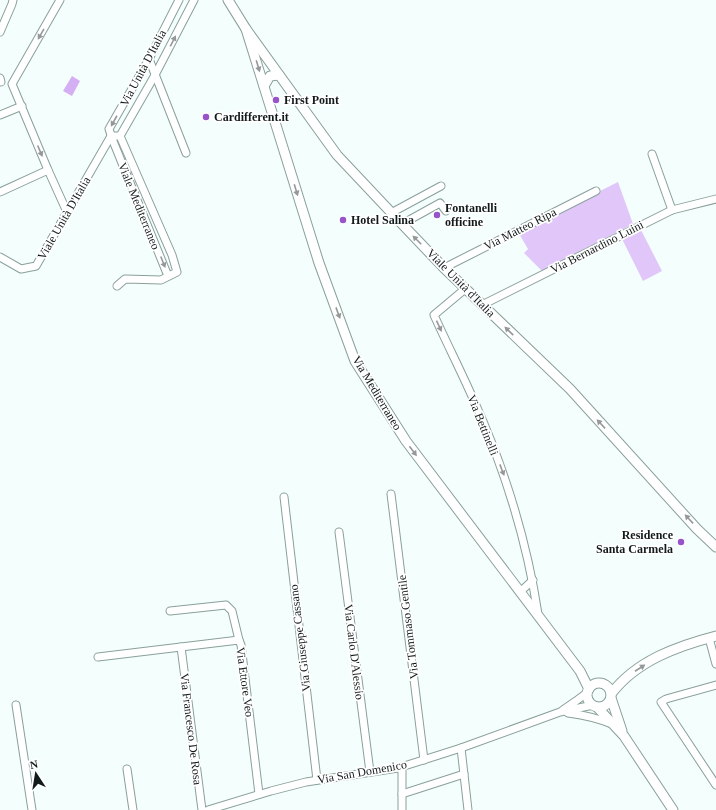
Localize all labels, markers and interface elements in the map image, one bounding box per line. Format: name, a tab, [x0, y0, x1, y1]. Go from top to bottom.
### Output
street label: Via Unità D'Italia	[117, 27, 169, 109]
one-way arrow	[37, 28, 44, 40]
one-way arrow	[170, 35, 176, 46]
one-way arrow	[255, 60, 261, 72]
place label: First Point	[284, 93, 339, 107]
marker: First Point	[271, 95, 281, 105]
place label: Cardifferent.it	[214, 110, 289, 124]
marker: Cardifferent.it	[201, 112, 211, 122]
one-way arrow	[111, 115, 118, 127]
one-way arrow	[38, 145, 44, 157]
street label: Viale Mediterraneo	[115, 160, 163, 252]
street label: Viale Unità D'Italia	[35, 173, 94, 262]
one-way arrow	[293, 184, 299, 196]
place label: Fontanelli officine	[445, 201, 498, 229]
street label: Via Matteo Ripa	[482, 204, 559, 253]
marker: Fontanelli officine	[432, 210, 442, 220]
place label: Hotel Salina	[351, 213, 414, 227]
marker: Hotel Salina	[338, 215, 348, 225]
street label: Via Bernardino Luini	[548, 217, 646, 277]
one-way arrow	[412, 235, 422, 245]
street label: Viale Unità d'Italia	[424, 246, 499, 321]
one-way arrow	[160, 257, 166, 269]
one-way arrow	[335, 308, 341, 320]
one-way arrow	[436, 320, 442, 331]
one-way arrow	[505, 327, 514, 336]
street label: Via Mediterraneo	[349, 353, 405, 433]
street label: Via Bettinelli	[464, 393, 502, 458]
one-way arrow	[597, 419, 606, 428]
one-way arrow	[409, 446, 417, 456]
one-way arrow	[499, 465, 505, 477]
one-way arrow	[685, 515, 694, 524]
place label: Residence Santa Carmela	[596, 528, 674, 556]
marker: Residence Santa Carmela	[676, 537, 686, 547]
street label: Via Tommaso Gentile	[395, 574, 421, 680]
street label: Via Giuseppe Cassano	[286, 584, 314, 692]
street label: Via Carlo D'Alessio	[341, 603, 367, 701]
street label: Via Ettore Veo	[233, 646, 257, 718]
one-way arrow	[635, 664, 645, 672]
street label: Via Francesco De Rosa	[177, 672, 205, 786]
north arrow	[16, 754, 56, 794]
street label: Via San Domenico	[316, 757, 408, 787]
text: N	[29, 758, 39, 771]

